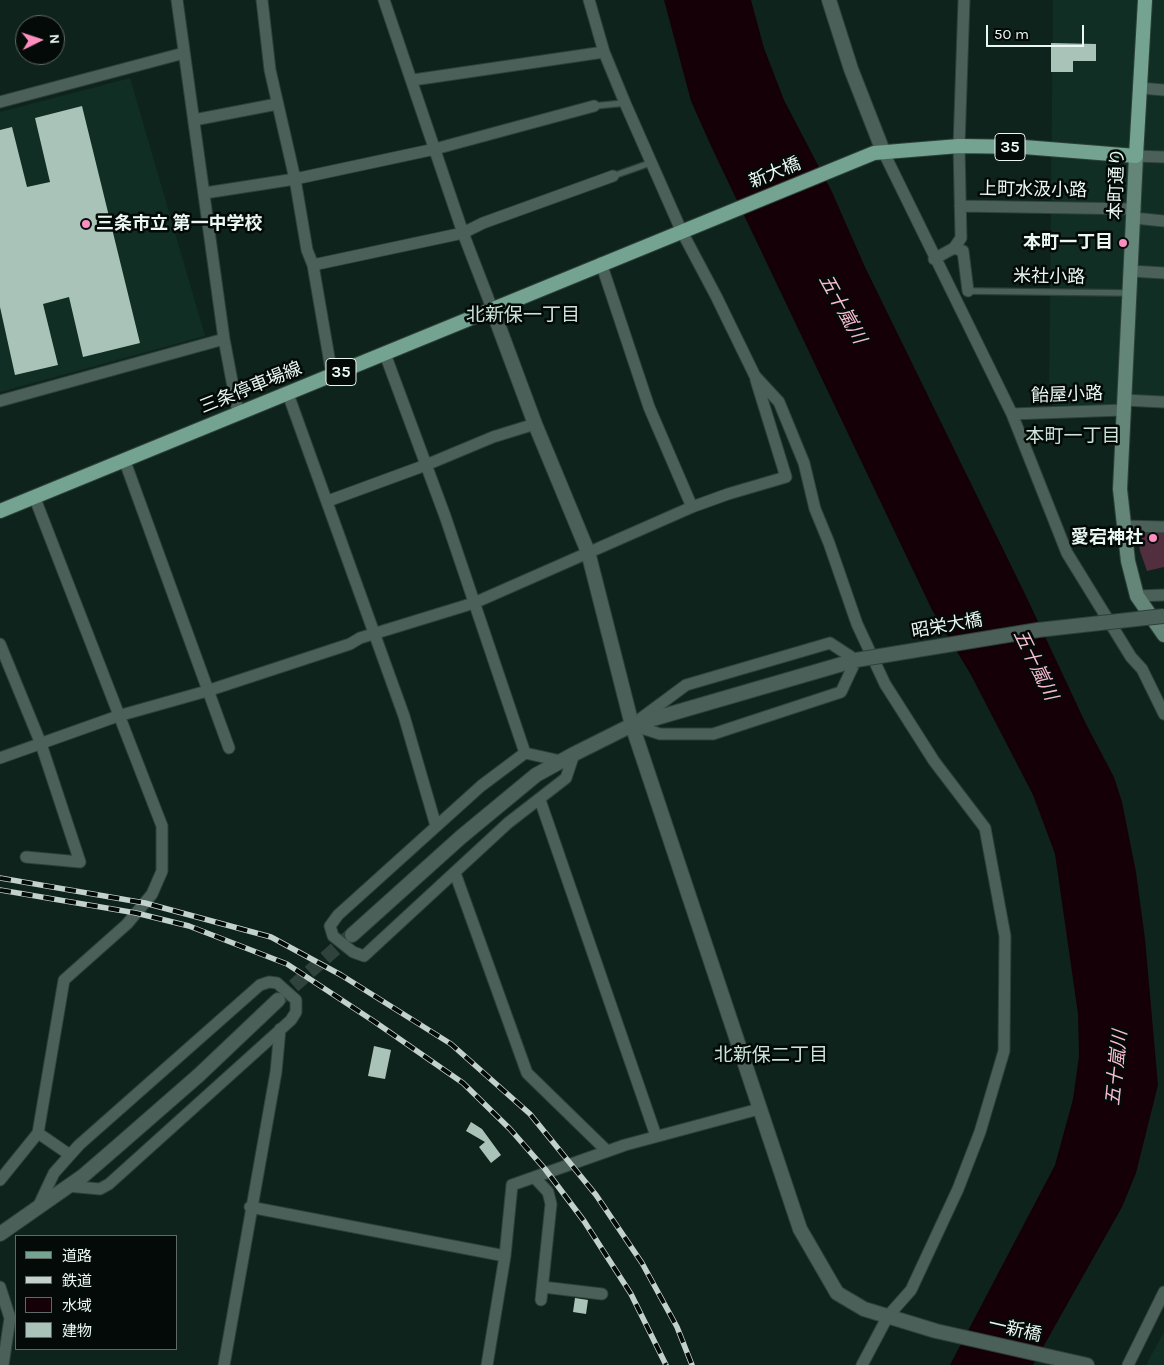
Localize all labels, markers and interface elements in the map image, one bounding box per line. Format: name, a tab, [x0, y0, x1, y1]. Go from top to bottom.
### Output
north arrow	[15, 15, 65, 65]
scale bar	[989, 15, 1086, 47]
text: 50 m	[994, 25, 1029, 43]
text: N	[46, 33, 63, 45]
road number: 35	[995, 134, 1025, 160]
street label: 本町通り	[1105, 148, 1129, 220]
street label: 新大橋	[746, 153, 804, 193]
street label: 上町水汲小路	[979, 178, 1087, 202]
place label: 三条市立 第一中学校	[96, 213, 263, 235]
marker: 三条市立 第一中学校	[80, 218, 92, 230]
place label: 本町一丁目	[1023, 232, 1113, 254]
marker: 本町一丁目	[1117, 237, 1129, 249]
street label: 米社小路	[1013, 266, 1085, 288]
water label: 五十嵐川	[814, 270, 870, 348]
district label: 北新保一丁目	[466, 305, 580, 327]
street label: 三条停車場線	[197, 358, 305, 418]
road number: 35	[326, 358, 356, 386]
street label: 飴屋小路	[1031, 383, 1103, 407]
district label: 本町一丁目	[1026, 426, 1120, 448]
place label: 愛宕神社	[1071, 527, 1143, 549]
marker: 愛宕神社	[1147, 532, 1159, 544]
street label: 昭栄大橋	[910, 609, 984, 643]
water label: 五十嵐川	[1008, 626, 1062, 704]
water label: 五十嵐川	[1102, 1029, 1132, 1107]
district label: 北新保二丁目	[714, 1045, 828, 1067]
legend	[15, 1235, 178, 1350]
text: 道路	[62, 1247, 92, 1265]
text: 鉄道	[62, 1272, 92, 1290]
text: 水域	[62, 1297, 92, 1315]
street label: 一新橋	[986, 1313, 1044, 1347]
text: 建物	[62, 1322, 92, 1340]

